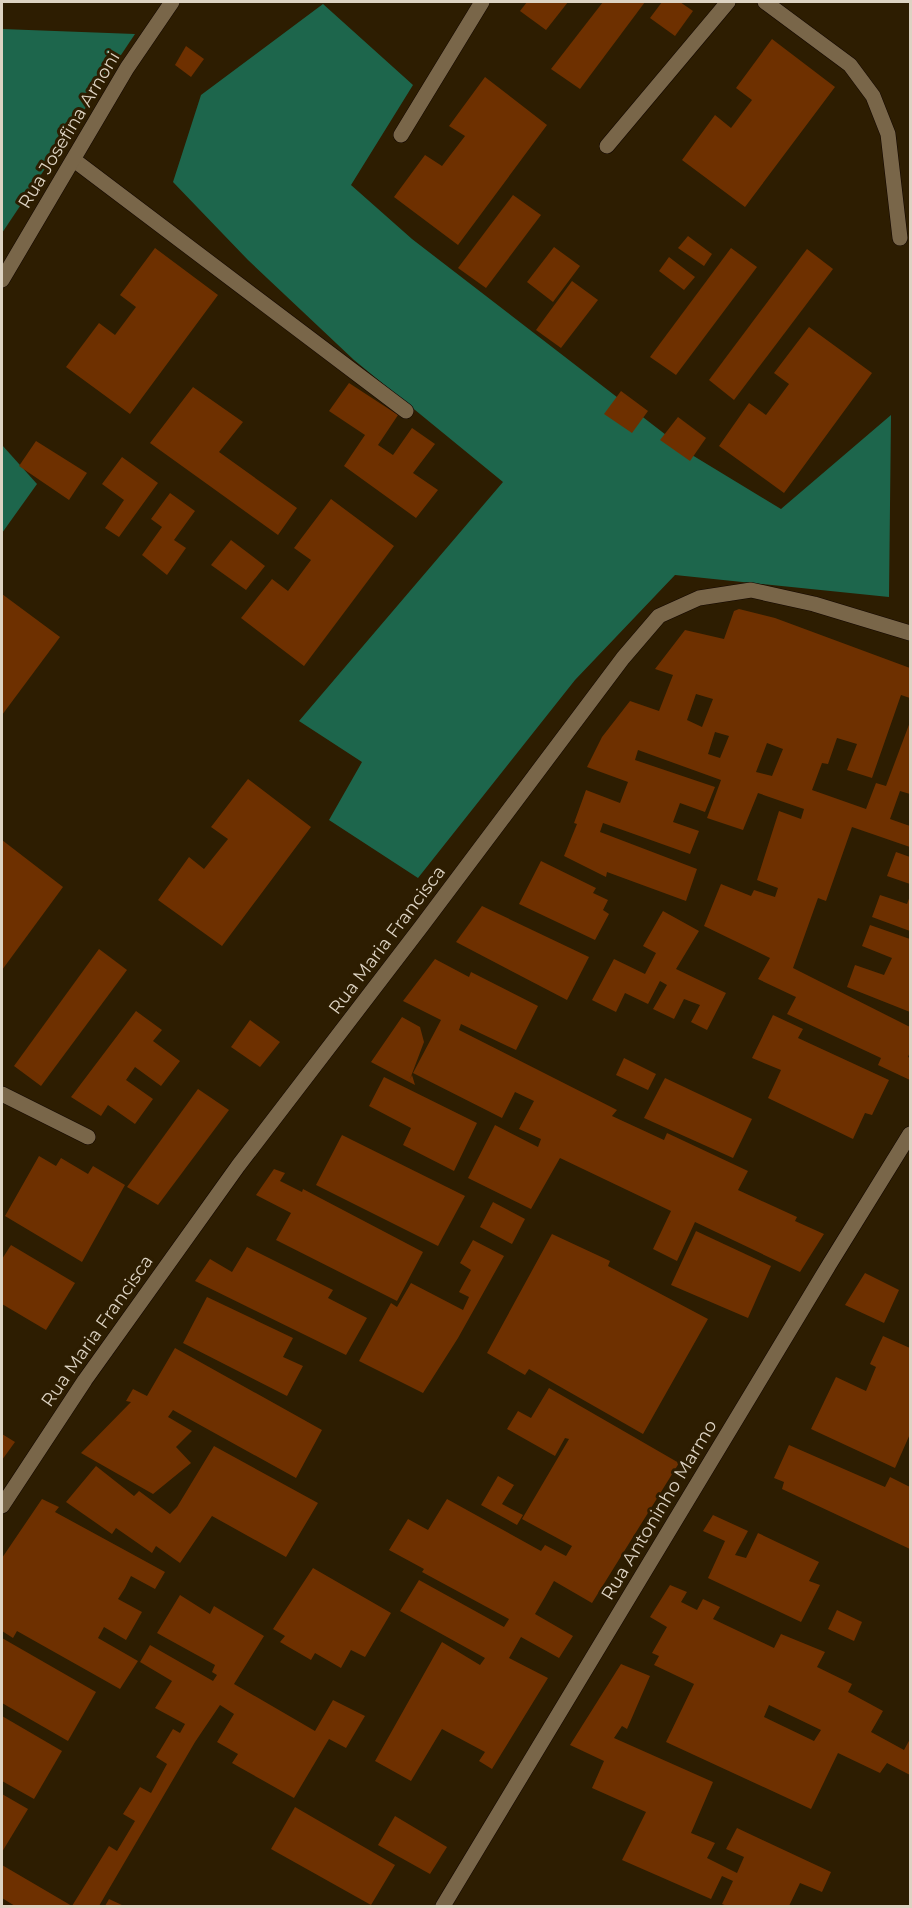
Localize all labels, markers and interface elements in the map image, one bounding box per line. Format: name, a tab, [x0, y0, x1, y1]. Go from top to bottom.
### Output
street label: Rua Josefina Arnoni	[13, 47, 125, 213]
street label: Rua Maria Francisca	[324, 861, 450, 1019]
street label: Rua Maria Francisca	[36, 1251, 158, 1411]
street label: Rua Antoninho Marmo	[596, 1416, 722, 1604]

